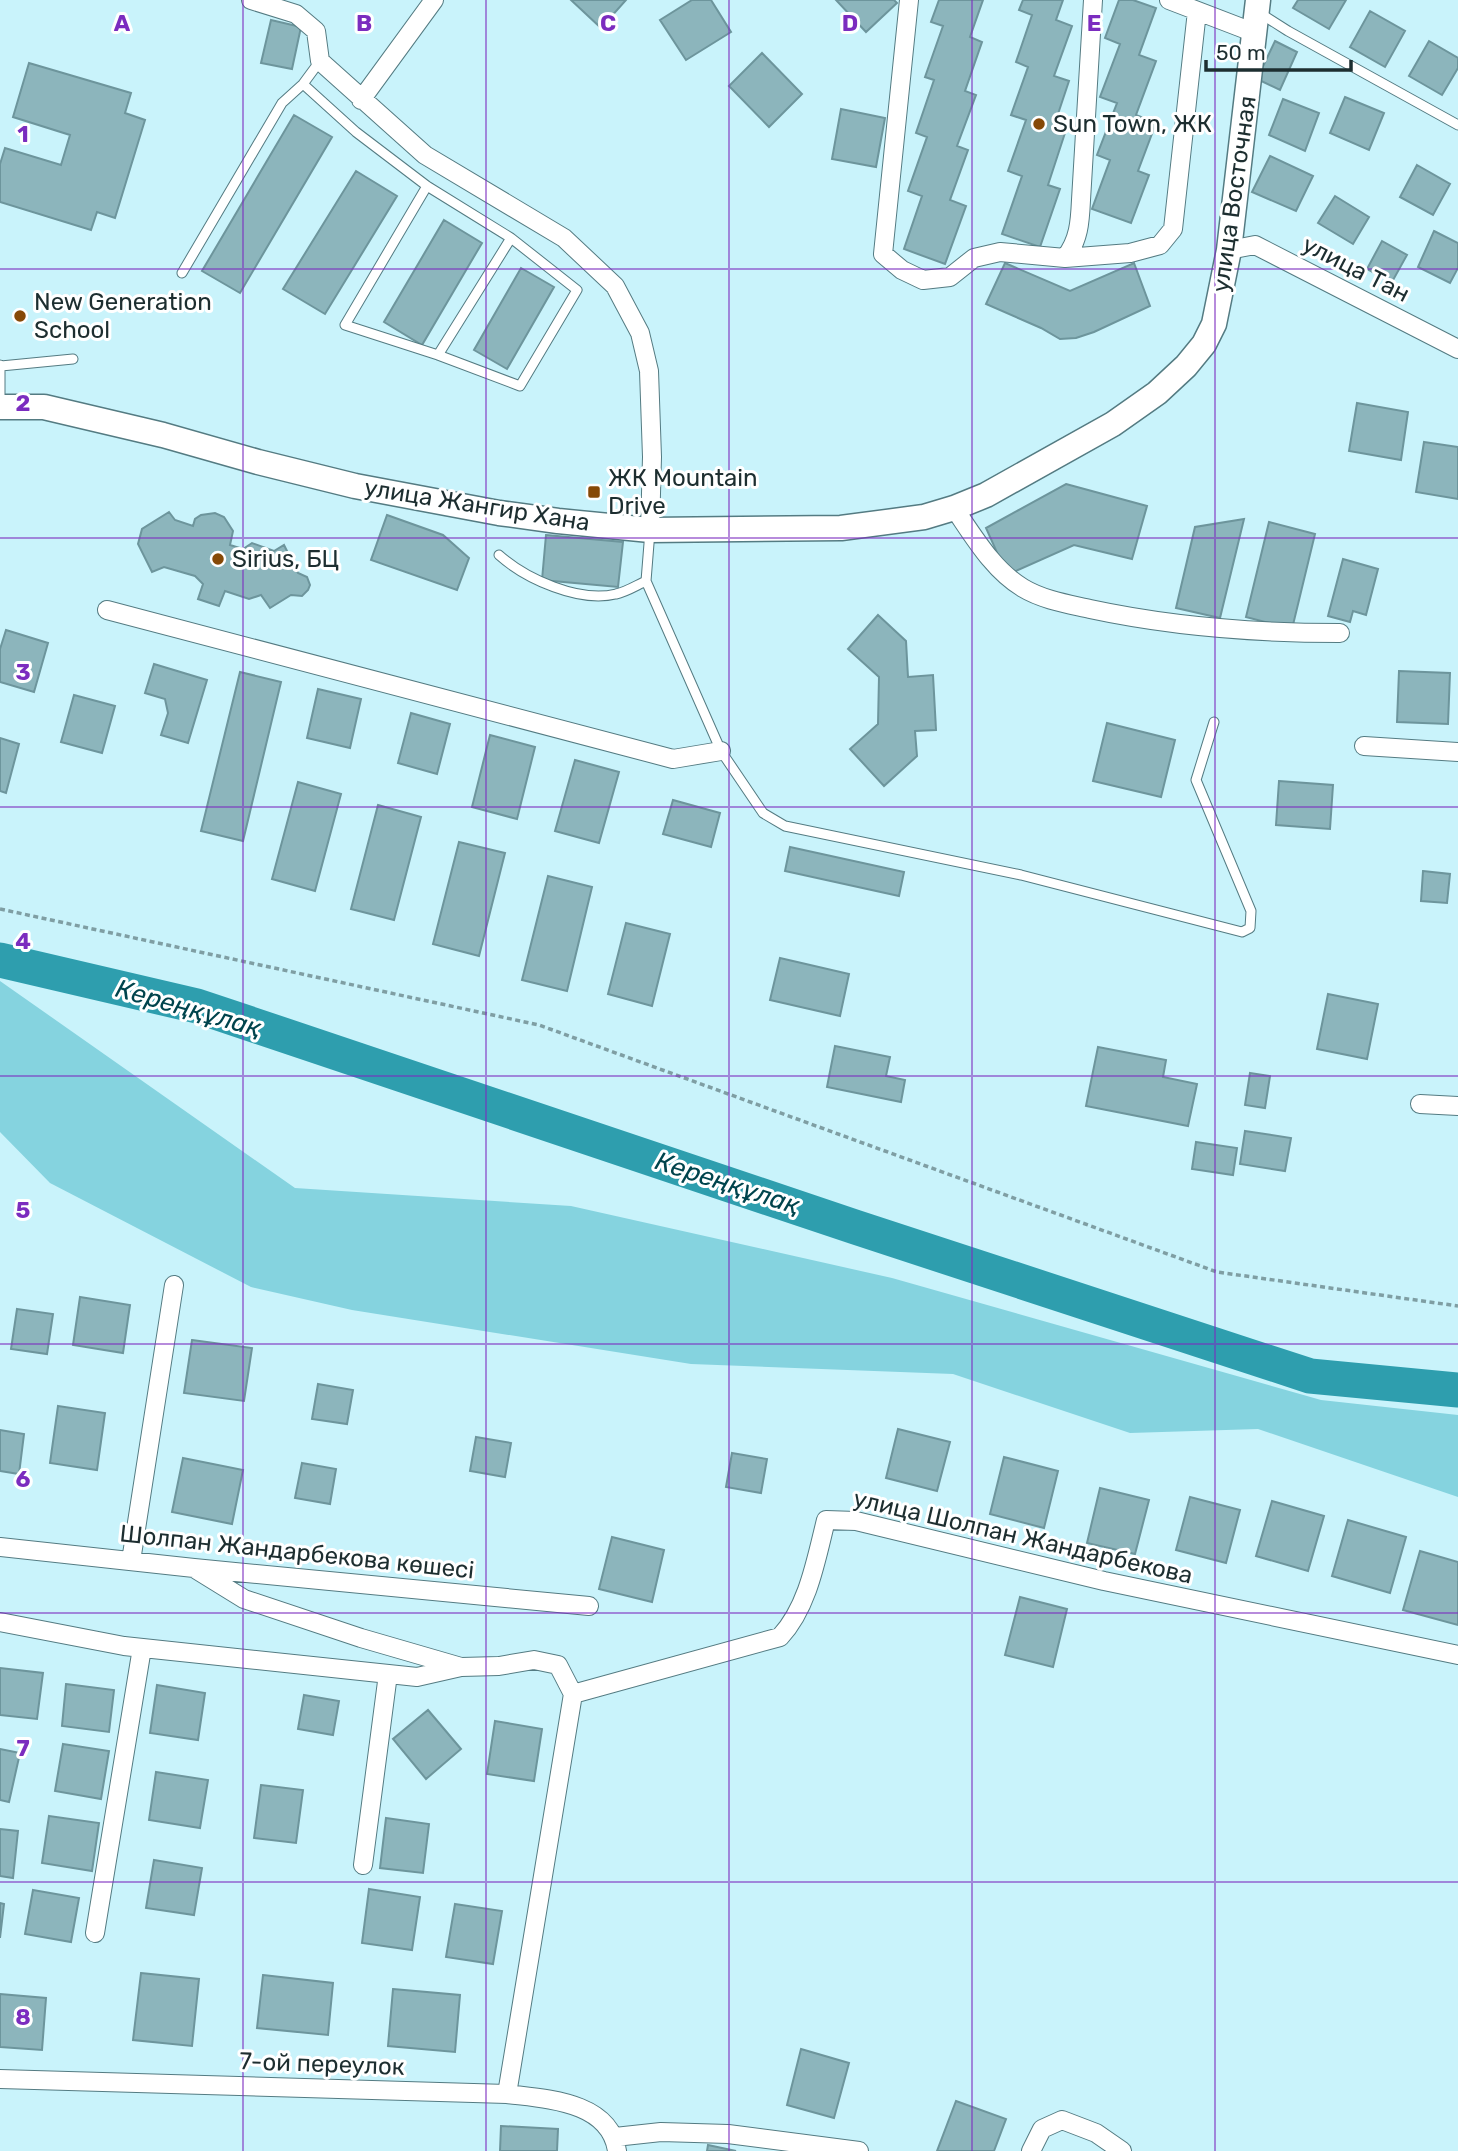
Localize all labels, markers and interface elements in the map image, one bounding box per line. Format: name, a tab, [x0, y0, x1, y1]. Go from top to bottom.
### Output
text: A	[114, 9, 131, 37]
text: B	[356, 9, 372, 37]
text: C	[600, 9, 616, 37]
text: D	[842, 9, 858, 37]
text: E	[1087, 9, 1101, 37]
scale bar	[1206, 28, 1351, 72]
text: 50 m	[1216, 40, 1266, 65]
street label: улица Восточная	[1206, 94, 1262, 294]
place label: Sun Town, ЖК	[1053, 110, 1212, 138]
marker: Sun Town, ЖК	[1031, 116, 1047, 132]
text: 1	[17, 120, 29, 148]
street label: улица Тан	[1298, 230, 1414, 308]
place label: New Generation School	[34, 288, 212, 344]
marker: New Generation School	[12, 308, 28, 324]
text: 2	[16, 389, 30, 417]
place label: ЖК Mountain Drive	[608, 464, 758, 520]
street label: улица Жангир Хана	[362, 473, 592, 537]
marker: ЖК Mountain Drive	[586, 484, 602, 500]
place label: Sirius, БЦ	[232, 545, 339, 573]
marker: Sirius, БЦ	[210, 551, 226, 567]
text: 3	[15, 658, 31, 686]
text: 4	[15, 927, 31, 955]
water label: Кереңқұлақ	[112, 973, 266, 1044]
water label: Кереңқұлақ	[651, 1145, 804, 1221]
text: 5	[16, 1196, 31, 1224]
text: 6	[16, 1465, 31, 1493]
street label: улица Шолпан Жандарбекова	[851, 1484, 1195, 1590]
street label: Шолпан Жандарбекова көшесі	[118, 1519, 476, 1585]
text: 7	[16, 1734, 30, 1762]
text: 8	[15, 2003, 31, 2031]
street label: 7-ой переулок	[239, 2047, 405, 2081]

